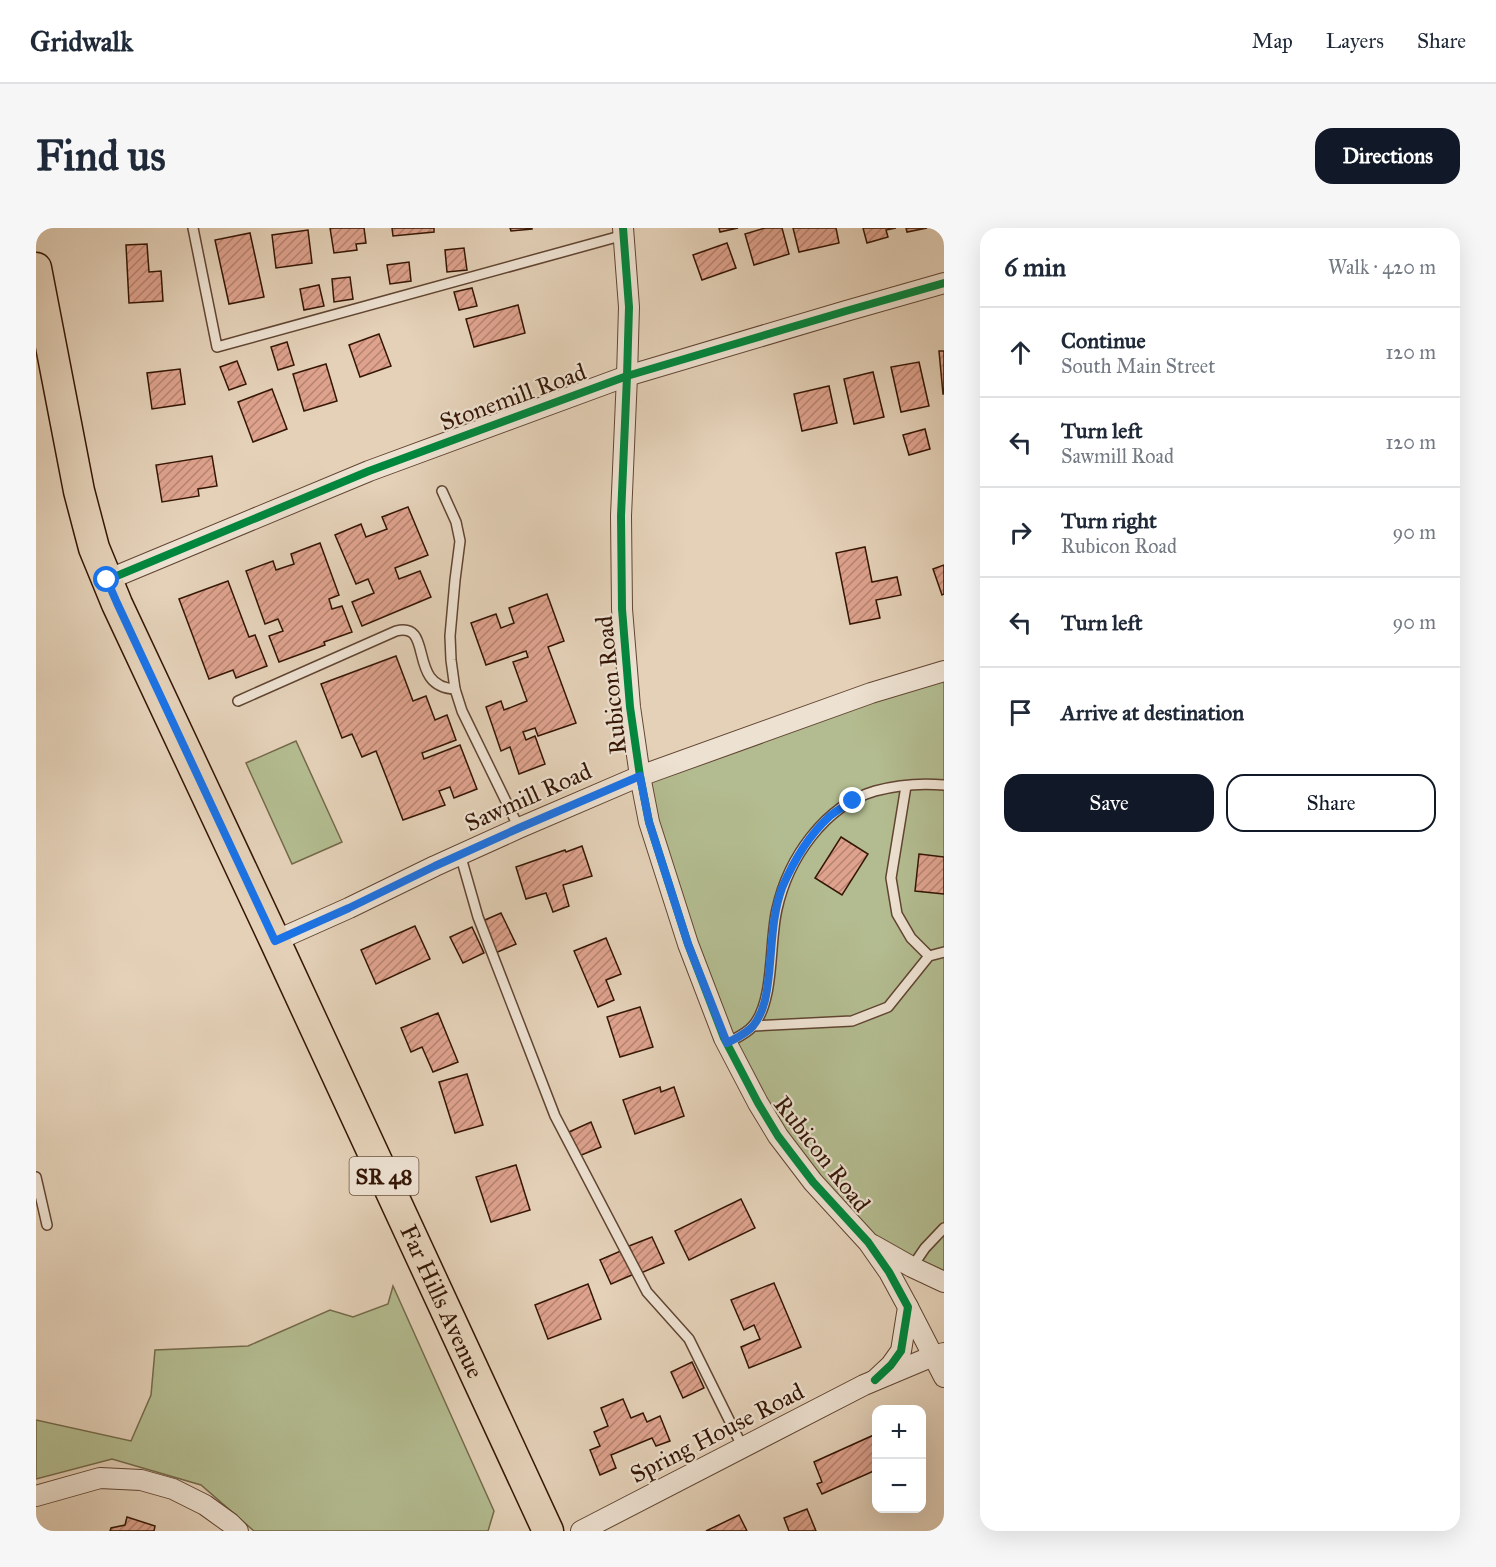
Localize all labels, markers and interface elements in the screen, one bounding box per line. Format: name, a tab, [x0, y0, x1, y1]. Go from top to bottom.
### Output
text: Gridwalk	[30, 24, 133, 59]
text: Map	[1252, 28, 1293, 54]
text: Layers	[1326, 28, 1384, 54]
text: Share	[1417, 28, 1466, 54]
button: Directions	[1315, 128, 1460, 184]
text: Find us	[36, 130, 166, 182]
text: 6 min	[1004, 251, 1066, 283]
text: Walk · 420 m	[1328, 255, 1436, 279]
text: Continue	[1061, 327, 1146, 354]
icon: ahead	[1004, 336, 1037, 369]
text: 120 m	[1385, 340, 1436, 364]
text: South Main Street	[1061, 354, 1215, 378]
street label: Stonemill Road	[436, 357, 590, 437]
text: Turn left	[1061, 417, 1143, 444]
icon: left	[1004, 426, 1037, 459]
text: 120 m	[1385, 430, 1436, 454]
text: Sawmill Road	[1061, 444, 1174, 468]
text: Turn right	[1061, 507, 1157, 534]
icon: right	[1004, 516, 1037, 549]
text: 90 m	[1393, 520, 1436, 544]
text: Rubicon Road	[1061, 534, 1177, 558]
route start	[93, 566, 119, 592]
icon: left	[1004, 606, 1037, 639]
text: Turn left	[1061, 609, 1143, 636]
text: 90 m	[1393, 610, 1436, 634]
street label: Rubicon Road	[589, 614, 633, 756]
icon: arrive	[1004, 696, 1037, 729]
text: Arrive at destination	[1061, 699, 1244, 726]
street label: Sawmill Road	[460, 756, 596, 838]
button: Save	[1004, 774, 1214, 832]
button: Share	[1226, 774, 1436, 832]
route end	[839, 787, 865, 813]
street label: Rubicon Road	[767, 1090, 877, 1218]
road number: SR 48	[350, 1157, 418, 1195]
street label: Far Hills Avenue	[393, 1220, 490, 1383]
street label: Spring House Road	[625, 1376, 809, 1490]
map controls	[872, 1405, 926, 1513]
button: +	[872, 1405, 926, 1459]
button: −	[872, 1459, 926, 1513]

